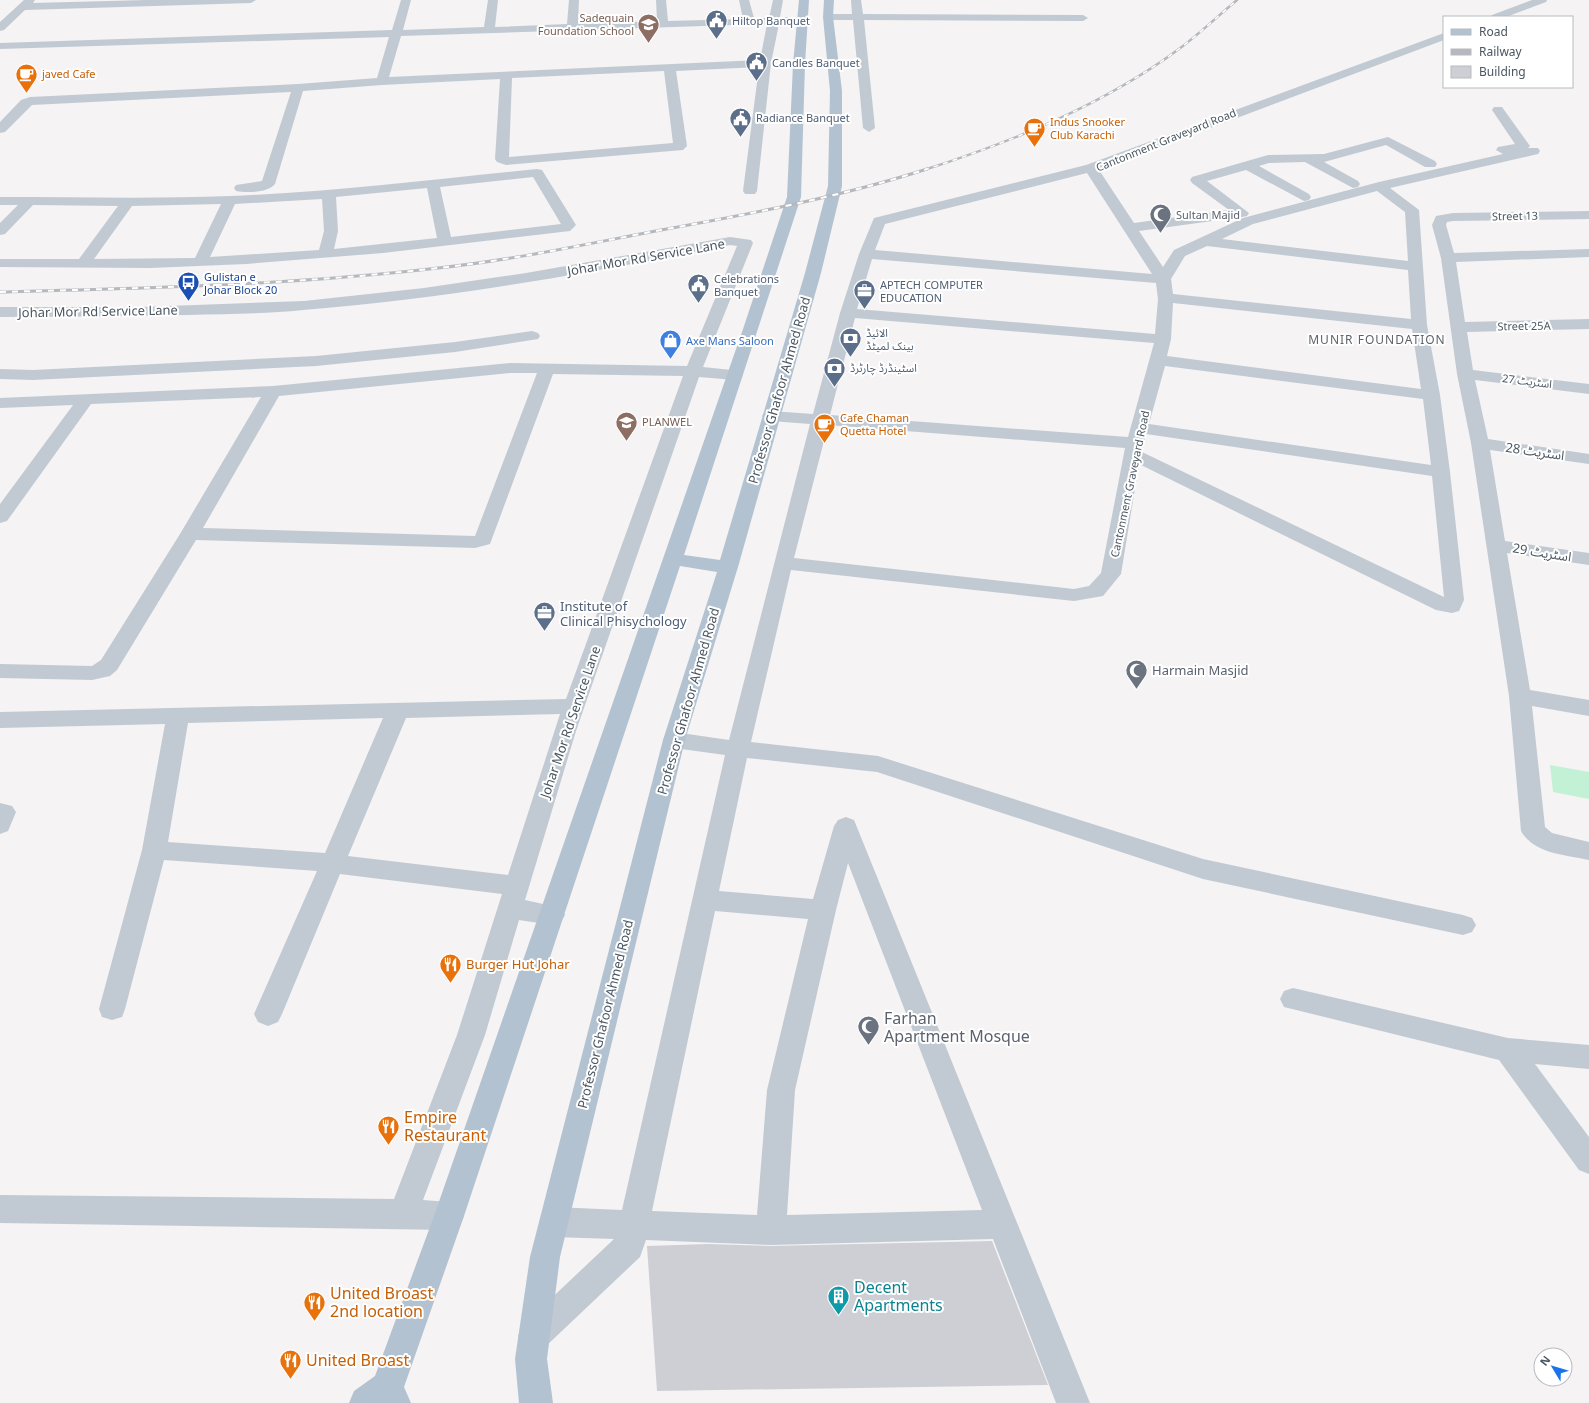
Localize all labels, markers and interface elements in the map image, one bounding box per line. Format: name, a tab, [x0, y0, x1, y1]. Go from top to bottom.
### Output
public building icon: Hiltop Banquet	[703, 8, 729, 41]
place label: Sadequain Foundation School	[538, 10, 634, 38]
school or university icon: Sadequain Foundation School	[636, 11, 662, 44]
place label: Hiltop Banquet	[732, 13, 810, 28]
legend	[1443, 16, 1573, 88]
text: Road	[1479, 23, 1508, 40]
text: Railway	[1479, 43, 1523, 60]
public building icon: Candles Banquet	[743, 50, 769, 83]
place label: Candles Banquet	[772, 55, 860, 70]
cafe icon: javed Cafe	[14, 61, 40, 94]
text: Building	[1479, 63, 1526, 80]
place label: javed Cafe	[41, 66, 96, 81]
public building icon: Radiance Banquet	[728, 105, 754, 138]
street label: Cantonment Graveyard Road	[1094, 105, 1238, 175]
place label: Radiance Banquet	[756, 110, 850, 125]
place label: Indus Snooker Club Karachi	[1050, 114, 1125, 142]
cafe icon: Indus Snooker Club Karachi	[1022, 115, 1048, 148]
mosque icon: Sultan Majid	[1148, 202, 1174, 235]
place label: Sultan Majid	[1176, 207, 1240, 222]
street label: Street 13	[1492, 208, 1538, 223]
street label: Johar Mor Rd Service Lane	[564, 234, 726, 280]
place label: Gulistan e Johar Block 20	[203, 269, 277, 297]
bus stop icon: Gulistan e Johar Block 20	[176, 270, 202, 303]
place label: Celebrations Banquet	[714, 271, 779, 299]
public building icon: Celebrations Banquet	[686, 272, 712, 305]
place label: APTECH COMPUTER EDUCATION	[880, 277, 983, 305]
office icon: APTECH COMPUTER EDUCATION	[851, 278, 877, 311]
street label: Professor Ghafoor Ahmed Road	[744, 294, 814, 486]
street label: Johar Mor Rd Service Lane	[16, 301, 178, 321]
street label: Street 25A	[1497, 318, 1552, 333]
place label: الائیڈ بینک لمیٹڈ	[866, 325, 914, 353]
bank icon: الائیڈ بینک لمیٹڈ	[838, 326, 864, 359]
shop icon: Axe Mans Saloon	[657, 328, 683, 361]
district label: MUNIR FOUNDATION	[1308, 331, 1446, 348]
place label: Axe Mans Saloon	[686, 333, 774, 348]
bank icon: اسٹینڈرڈ چارٹرڈ	[822, 355, 848, 388]
place label: اسٹینڈرڈ چارٹرڈ	[850, 360, 917, 376]
street label: اسٹریٹ 27	[1501, 370, 1553, 391]
school or university icon: PLANWEL	[613, 409, 639, 442]
street label: Cantonment Graveyard Road	[1107, 409, 1152, 559]
place label: Cafe Chaman Quetta Hotel	[840, 410, 909, 438]
cafe icon: Cafe Chaman Quetta Hotel	[811, 411, 837, 444]
place label: PLANWEL	[642, 414, 692, 429]
street label: اسٹریٹ 28	[1504, 438, 1566, 464]
street label: اسٹریٹ 29	[1511, 538, 1573, 566]
place label: Institute of Clinical Phisychology	[560, 597, 687, 630]
office icon: Institute of Clinical Phisychology	[532, 600, 558, 633]
street label: Professor Ghafoor Ahmed Road	[653, 605, 723, 797]
street label: Johar Mor Rd Service Lane	[535, 644, 604, 802]
mosque icon: Harmain Masjid	[1124, 657, 1150, 690]
place label: Harmain Masjid	[1152, 661, 1249, 679]
street label: Professor Ghafoor Ahmed Road	[573, 918, 637, 1110]
restaurant icon: Burger Hut Johar	[437, 951, 463, 984]
place label: Burger Hut Johar	[466, 955, 570, 973]
place label: Farhan Apartment Mosque	[884, 1007, 1030, 1047]
mosque icon: Farhan Apartment Mosque	[856, 1014, 882, 1047]
place label: Empire Restaurant	[404, 1106, 486, 1146]
restaurant icon: Empire Restaurant	[376, 1113, 402, 1146]
place label: Decent Apartments	[854, 1276, 943, 1316]
place label: United Broast 2nd location	[330, 1282, 434, 1322]
building icon: Decent Apartments	[825, 1283, 851, 1316]
restaurant icon: United Broast 2nd location	[301, 1289, 327, 1322]
restaurant icon: United Broast	[278, 1347, 304, 1380]
north arrow	[1533, 1347, 1573, 1387]
place label: United Broast	[306, 1349, 410, 1371]
text: N	[1536, 1352, 1553, 1369]

